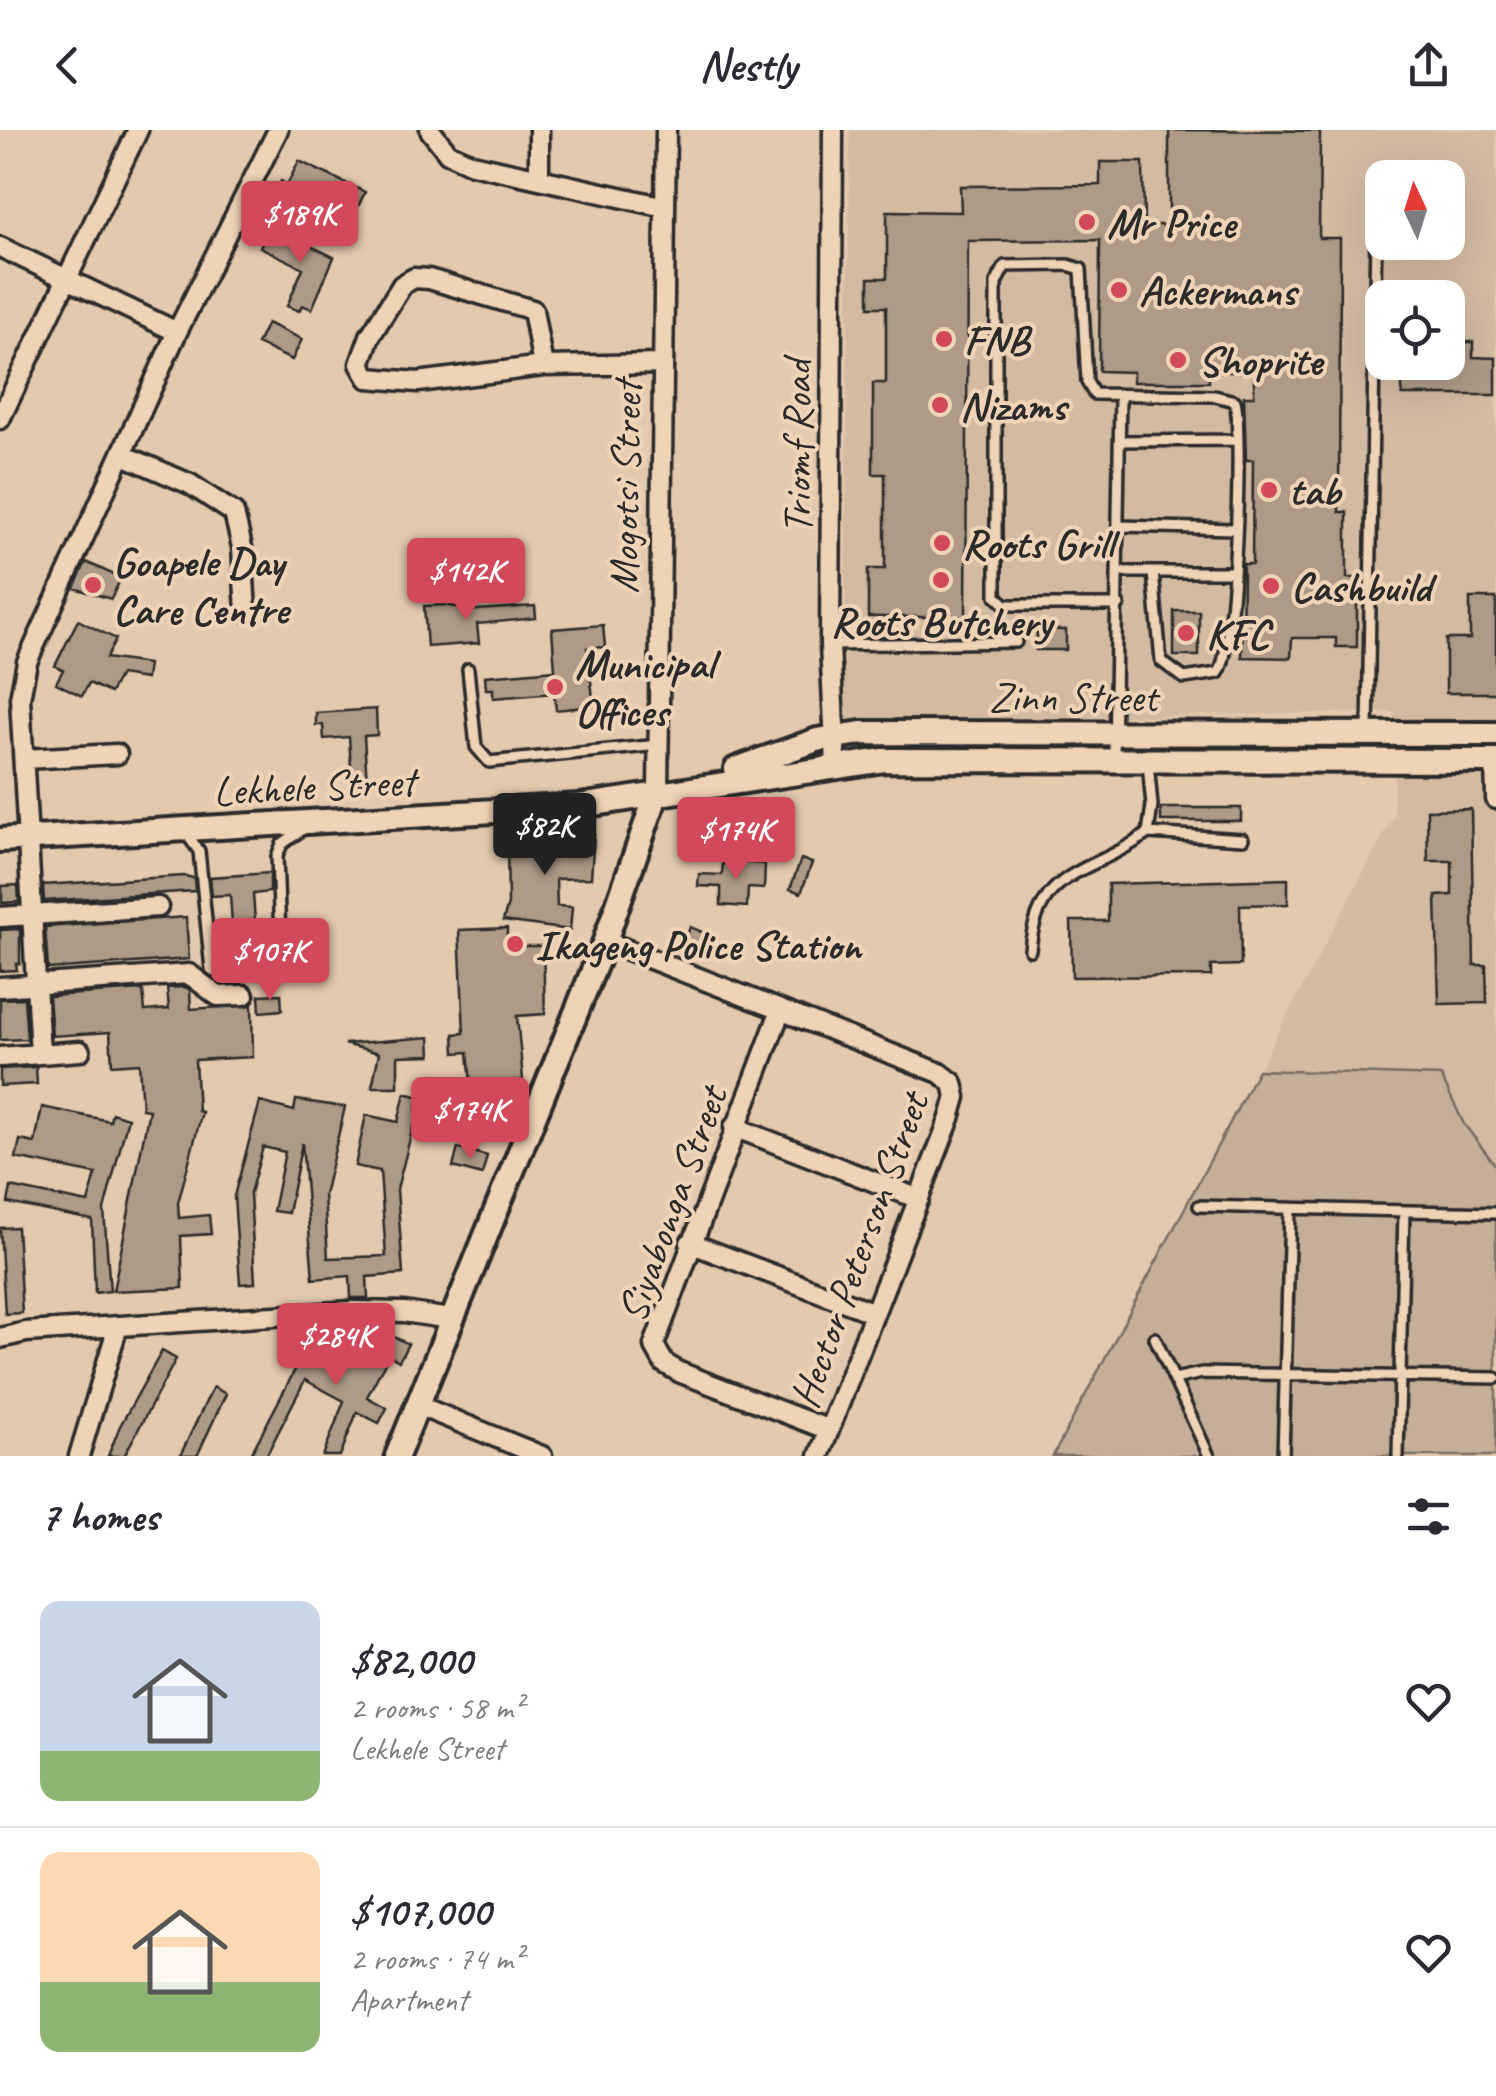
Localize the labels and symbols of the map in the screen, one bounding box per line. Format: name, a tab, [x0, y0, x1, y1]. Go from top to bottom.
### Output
north arrow	[1365, 160, 1465, 260]
pin: $189K	[230, 181, 370, 266]
place label: Mr Price	[1107, 197, 1238, 250]
marker: Mr Price	[1076, 211, 1098, 233]
place label: Ackermans	[1139, 265, 1300, 318]
marker: Ackermans	[1108, 279, 1130, 301]
place label: FNB	[964, 314, 1033, 367]
marker: FNB	[933, 328, 955, 350]
place label: Shoprite	[1198, 335, 1325, 388]
marker: Shoprite	[1167, 349, 1189, 371]
street label: Triomf Road	[771, 354, 824, 534]
street label: Mogotsi Street	[597, 375, 654, 594]
place label: Nizams	[960, 380, 1070, 433]
marker: Nizams	[929, 394, 951, 416]
place label: tab	[1289, 465, 1343, 518]
marker: tab	[1258, 479, 1280, 501]
place label: Roots Grill	[962, 518, 1121, 571]
marker: Roots Grill	[931, 532, 953, 554]
place label: Goapele Day Care Centre	[113, 536, 292, 637]
pin: $142K	[396, 538, 536, 623]
place label: Cashbuild	[1291, 561, 1438, 614]
marker: Roots Butchery	[930, 569, 952, 591]
marker: Goapele Day Care Centre	[82, 574, 104, 596]
marker: Cashbuild	[1260, 575, 1282, 597]
place label: Roots Butchery	[830, 596, 1055, 649]
place label: KFC	[1206, 608, 1274, 661]
marker: KFC	[1175, 622, 1197, 644]
place label: Municipal Offices	[575, 638, 722, 739]
street label: Zinn Street	[989, 671, 1161, 724]
marker: Municipal Offices	[544, 676, 566, 698]
street label: Lekhele Street	[212, 754, 421, 818]
pin: $82K	[486, 793, 604, 878]
pin: $174K	[666, 797, 806, 882]
pin: $107K	[200, 918, 340, 1003]
place label: Ikageng Police Station	[535, 919, 864, 972]
marker: Ikageng Police Station	[504, 933, 526, 955]
street label: Siyabonga Street	[605, 1076, 741, 1329]
pin: $174K	[400, 1077, 540, 1162]
street label: Hector Peterson Street	[778, 1082, 942, 1415]
pin: $284K	[266, 1303, 406, 1388]

